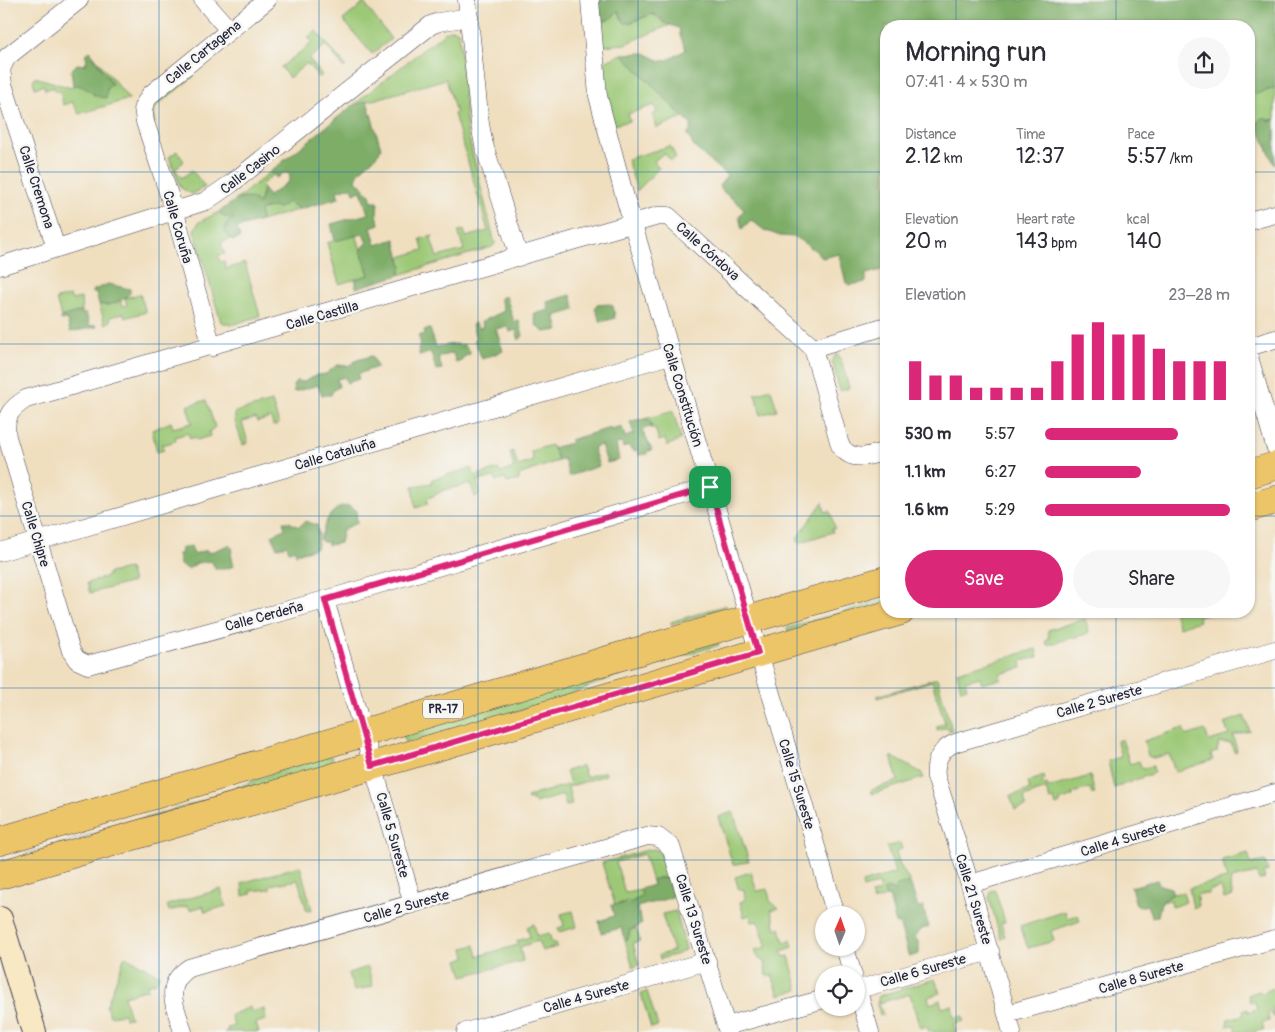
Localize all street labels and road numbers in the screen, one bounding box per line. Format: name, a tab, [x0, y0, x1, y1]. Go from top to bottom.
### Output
street label: Calle Cartagena	[162, 17, 244, 88]
street label: Calle Casino	[217, 140, 284, 198]
street label: Calle Cremona	[15, 144, 58, 231]
street label: Calle Coruña	[159, 189, 196, 265]
street label: Calle Córdova	[672, 218, 743, 284]
street label: Calle Castilla	[284, 297, 360, 334]
street label: Calle Constitución	[659, 341, 706, 449]
street label: Calle Cataluña	[293, 435, 378, 474]
street label: Calle Chipre	[17, 499, 54, 569]
street label: Calle Cerdeña	[223, 598, 305, 635]
street label: Calle 2 Sureste	[1054, 681, 1144, 722]
road number: PR-17	[423, 700, 463, 719]
street label: Calle 15 Sureste	[775, 737, 818, 831]
street label: Calle 5 Sureste	[372, 790, 413, 880]
street label: Calle 4 Sureste	[1078, 818, 1168, 861]
street label: Calle 21 Sureste	[952, 852, 995, 947]
street label: Calle 13 Sureste	[672, 872, 715, 967]
street label: Calle 2 Sureste	[361, 886, 451, 927]
street label: Calle 6 Sureste	[878, 950, 968, 991]
street label: Calle 8 Sureste	[1097, 957, 1186, 998]
street label: Calle 4 Sureste	[541, 976, 631, 1017]

